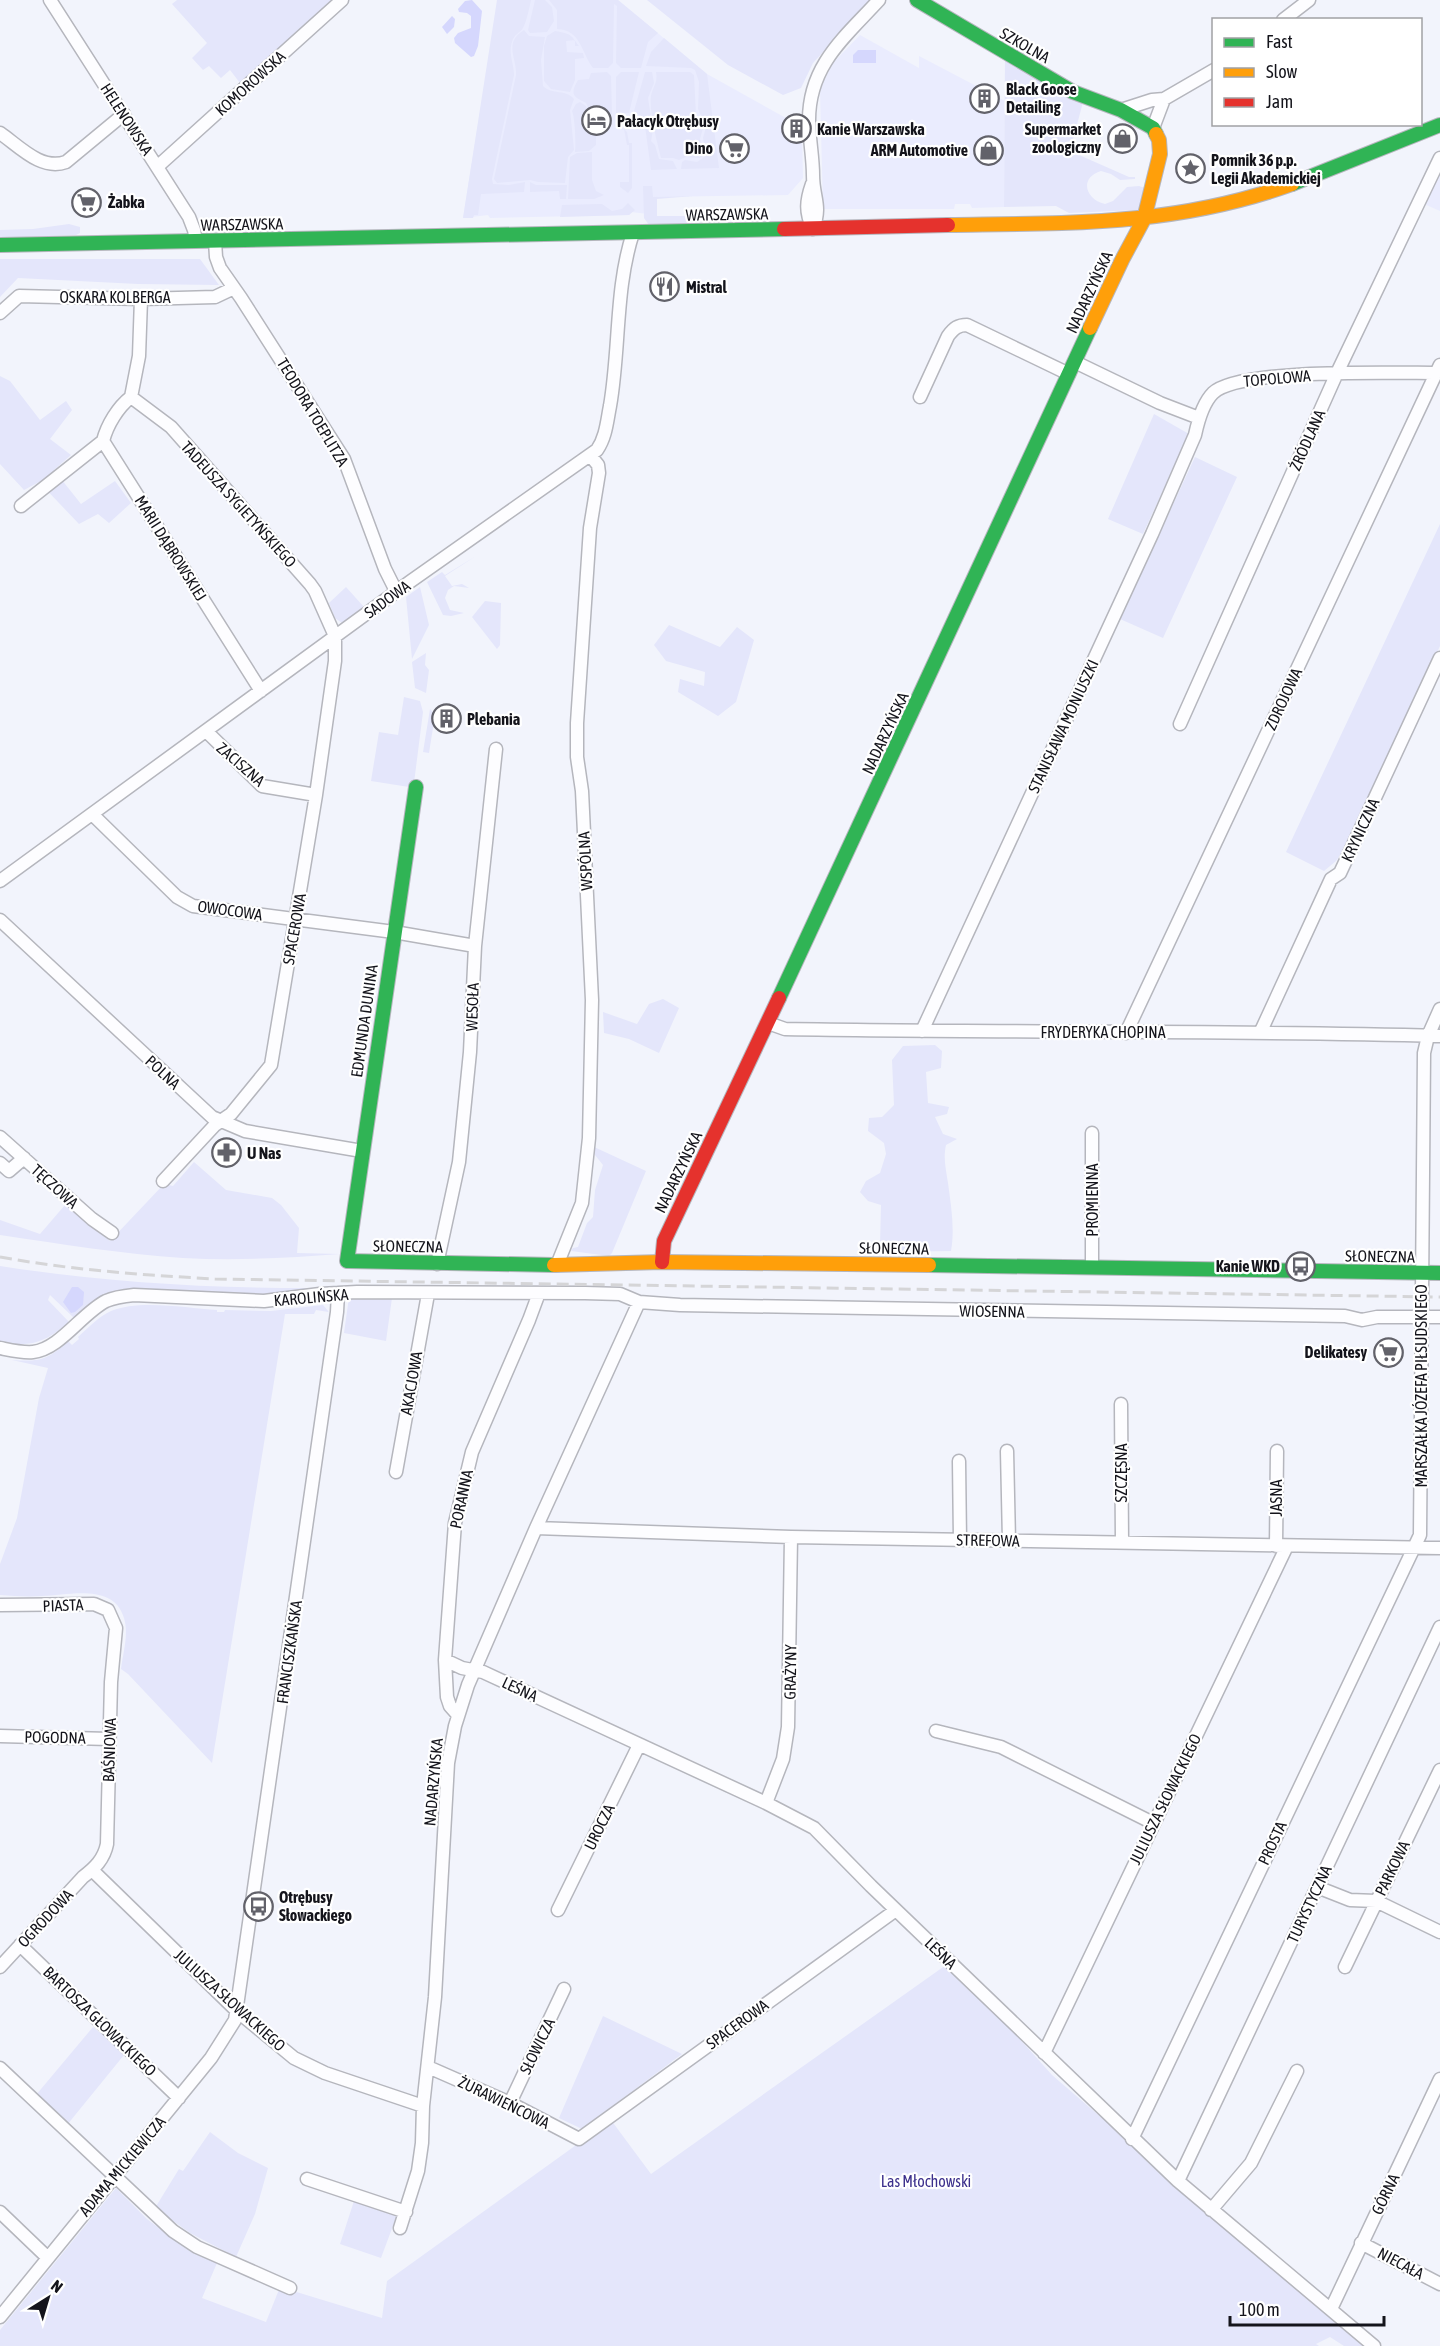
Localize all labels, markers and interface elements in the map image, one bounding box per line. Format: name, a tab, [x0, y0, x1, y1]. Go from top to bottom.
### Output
legend	[1212, 18, 1422, 126]
street label: SZKOLNA	[997, 24, 1053, 66]
text: Fast	[1266, 31, 1293, 52]
street label: KOMOROWSKA	[211, 47, 289, 119]
text: Slow	[1266, 61, 1297, 82]
street label: HELENOWSKA	[97, 80, 157, 158]
place label: Black Goose Detailing	[1006, 80, 1077, 116]
building icon: Black Goose Detailing	[969, 82, 1001, 114]
text: Jam	[1266, 91, 1293, 112]
hotel icon: Pałacyk Otrębusy	[580, 105, 612, 137]
place label: Pałacyk Otrębusy	[617, 112, 719, 130]
building icon: Kanie Warszawska	[780, 113, 812, 145]
place label: Kanie Warszawska	[817, 120, 925, 138]
place label: Supermarket zoologiczny	[1025, 120, 1101, 156]
shop icon: Supermarket zoologiczny	[1106, 122, 1138, 154]
supermarket icon: Dino	[718, 132, 750, 164]
shop icon: ARM Automotive	[973, 134, 1005, 166]
place label: Dino	[685, 139, 713, 157]
place label: ARM Automotive	[870, 141, 968, 159]
place label: Pomnik 36 p.p. Legii Akademickiej	[1211, 151, 1321, 187]
place icon: Pomnik 36 p.p. Legii Akademickiej	[1174, 153, 1206, 185]
supermarket icon: Żabka	[71, 186, 103, 218]
place label: Żabka	[108, 193, 145, 211]
street label: WARSZAWSKA	[686, 204, 769, 224]
street label: WARSZAWSKA	[201, 214, 284, 234]
street label: NADARZYŃSKA	[1062, 248, 1116, 336]
restaurant icon: Mistral	[649, 271, 681, 303]
place label: Mistral	[686, 278, 727, 296]
street label: OSKARA KOLBERGA	[59, 288, 171, 306]
street label: TEODORA TOEPLITZA	[274, 355, 352, 469]
street label: TOPOLOWA	[1243, 366, 1312, 390]
street label: ŹRÓDLANA	[1286, 407, 1328, 473]
street label: TADEUSZA SYGIETYŃSKIEGO	[178, 437, 300, 571]
street label: MARII DĄBROWSKIEJ	[131, 492, 211, 604]
street label: SADOWA	[361, 576, 413, 622]
street label: STANISŁAWA MONIUSZKI	[1024, 656, 1102, 796]
street label: ZDROJOWA	[1261, 665, 1305, 733]
street label: NADARZYŃSKA	[858, 689, 912, 777]
building icon: Plebania	[430, 703, 462, 735]
place label: Plebania	[467, 710, 520, 728]
street label: ZACISZNA	[213, 738, 269, 790]
street label: KRYNICZNA	[1337, 795, 1383, 865]
street label: WSPÓLNA	[574, 831, 596, 891]
street label: SPACEROWA	[279, 892, 309, 966]
street label: OWOCOWA	[196, 897, 264, 923]
street label: EDMUNDA DUNINA	[347, 963, 381, 1078]
street label: WESOŁA	[462, 982, 482, 1032]
street label: FRYDERYKA CHOPINA	[1040, 1023, 1166, 1041]
street label: POLNA	[142, 1052, 184, 1093]
street label: NADARZYŃSKA	[651, 1128, 705, 1216]
pharmacy icon: U Nas	[210, 1137, 242, 1169]
place label: U Nas	[247, 1144, 282, 1162]
street label: TĘCZOWA	[27, 1160, 82, 1212]
street label: PROMIENNA	[1083, 1163, 1101, 1237]
street label: SŁONECZNA	[373, 1236, 443, 1256]
street label: SŁONECZNA	[859, 1238, 929, 1258]
street label: SŁONECZNA	[1345, 1246, 1415, 1266]
bus stop icon: Kanie WKD	[1285, 1250, 1317, 1282]
place label: Kanie WKD	[1216, 1257, 1280, 1275]
street label: MARSZAŁKA JÓZEFA PIŁSUDSKIEGO	[1412, 1284, 1430, 1488]
street label: KAROLIŃSKA	[273, 1285, 349, 1309]
street label: WIOSENNA	[959, 1301, 1025, 1321]
supermarket icon: Delikatesy	[1372, 1336, 1404, 1368]
place label: Delikatesy	[1304, 1343, 1367, 1361]
street label: AKACJOWA	[397, 1350, 425, 1416]
street label: SZCZĘSNA	[1112, 1443, 1131, 1503]
street label: PORANNA	[446, 1468, 476, 1530]
street label: JASNA	[1267, 1479, 1285, 1516]
street label: STREFOWA	[956, 1530, 1020, 1550]
street label: PIASTA	[42, 1595, 84, 1615]
street label: FRANCISZKAŃSKA	[273, 1599, 305, 1705]
street label: GRAŻYNY	[781, 1643, 799, 1700]
street label: LEŚNA	[499, 1673, 541, 1705]
street label: BAŚNIOWA	[99, 1718, 119, 1782]
street label: POGODNA	[24, 1727, 86, 1747]
street label: JULIUSZA SŁOWACKIEGO	[1126, 1731, 1204, 1867]
street label: NADARZYŃSKA	[420, 1737, 446, 1827]
street label: UROCZA	[580, 1801, 618, 1853]
street label: PROSTA	[1254, 1818, 1290, 1868]
street label: PARKOWA	[1371, 1838, 1413, 1898]
street label: TURYSTYCZNA	[1283, 1862, 1335, 1946]
street label: OGRODOWA	[14, 1885, 76, 1951]
place label: Otrębusy Słowackiego	[279, 1888, 352, 1924]
bus stop icon: Otrębusy Słowackiego	[242, 1890, 274, 1922]
street label: LEŚNA	[921, 1934, 961, 1972]
street label: JULIUSZA SŁOWACKIEGO	[171, 1946, 289, 2054]
street label: BARTOSZA GŁOWACKIEGO	[40, 1962, 160, 2080]
street label: SPACEROWA	[703, 1995, 772, 2052]
street label: SŁOWICZA	[516, 2015, 558, 2077]
street label: ŻURAWIEŃCOWA	[455, 2072, 553, 2132]
street label: ADAMA MICKIEWICZA	[75, 2113, 169, 2219]
street label: GÓRNA	[1367, 2171, 1403, 2217]
park label: Las Młochowski	[881, 2172, 971, 2190]
street label: NIECAŁA	[1375, 2243, 1427, 2283]
north arrow	[18, 2268, 78, 2328]
text: N	[48, 2276, 66, 2296]
scale bar	[1230, 2289, 1384, 2327]
text: 100 m	[1239, 2299, 1280, 2320]

